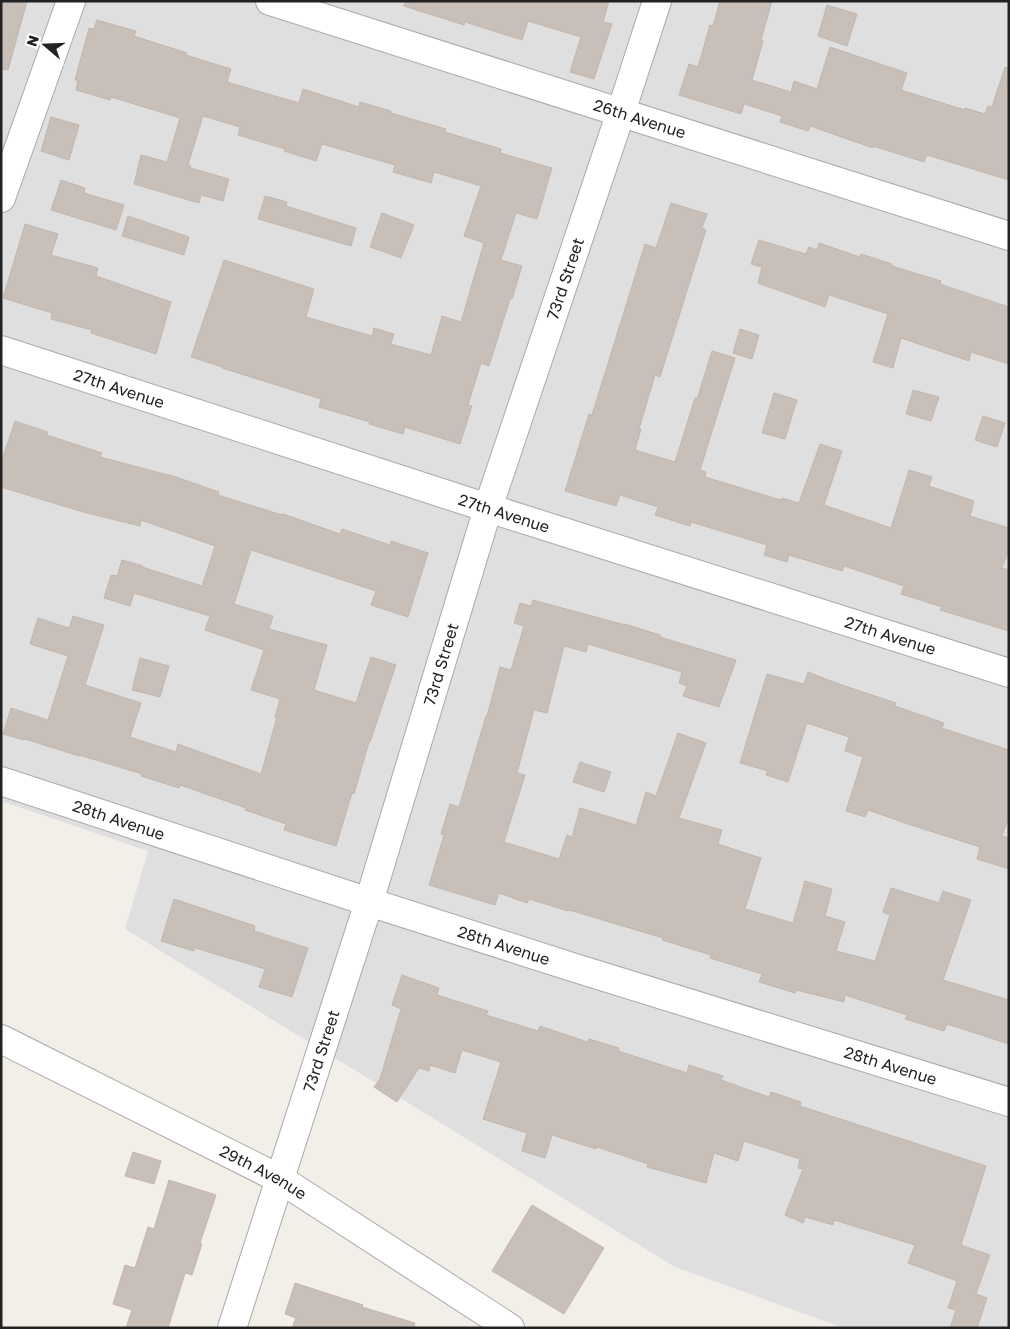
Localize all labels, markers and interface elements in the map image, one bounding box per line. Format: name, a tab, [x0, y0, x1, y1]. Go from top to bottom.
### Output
north arrow	[20, 20, 70, 70]
text: N	[22, 33, 42, 48]
street label: 26th Avenue	[591, 95, 688, 143]
street label: 73rd Street	[542, 235, 588, 322]
street label: 27th Avenue	[71, 364, 167, 412]
street label: 27th Avenue	[456, 489, 552, 537]
street label: 27th Avenue	[842, 612, 938, 659]
street label: 73rd Street	[419, 620, 463, 708]
street label: 28th Avenue	[70, 795, 167, 844]
street label: 28th Avenue	[455, 921, 553, 969]
street label: 73rd Street	[299, 1007, 344, 1095]
street label: 28th Avenue	[842, 1042, 939, 1089]
street label: 29th Avenue	[217, 1140, 310, 1204]

